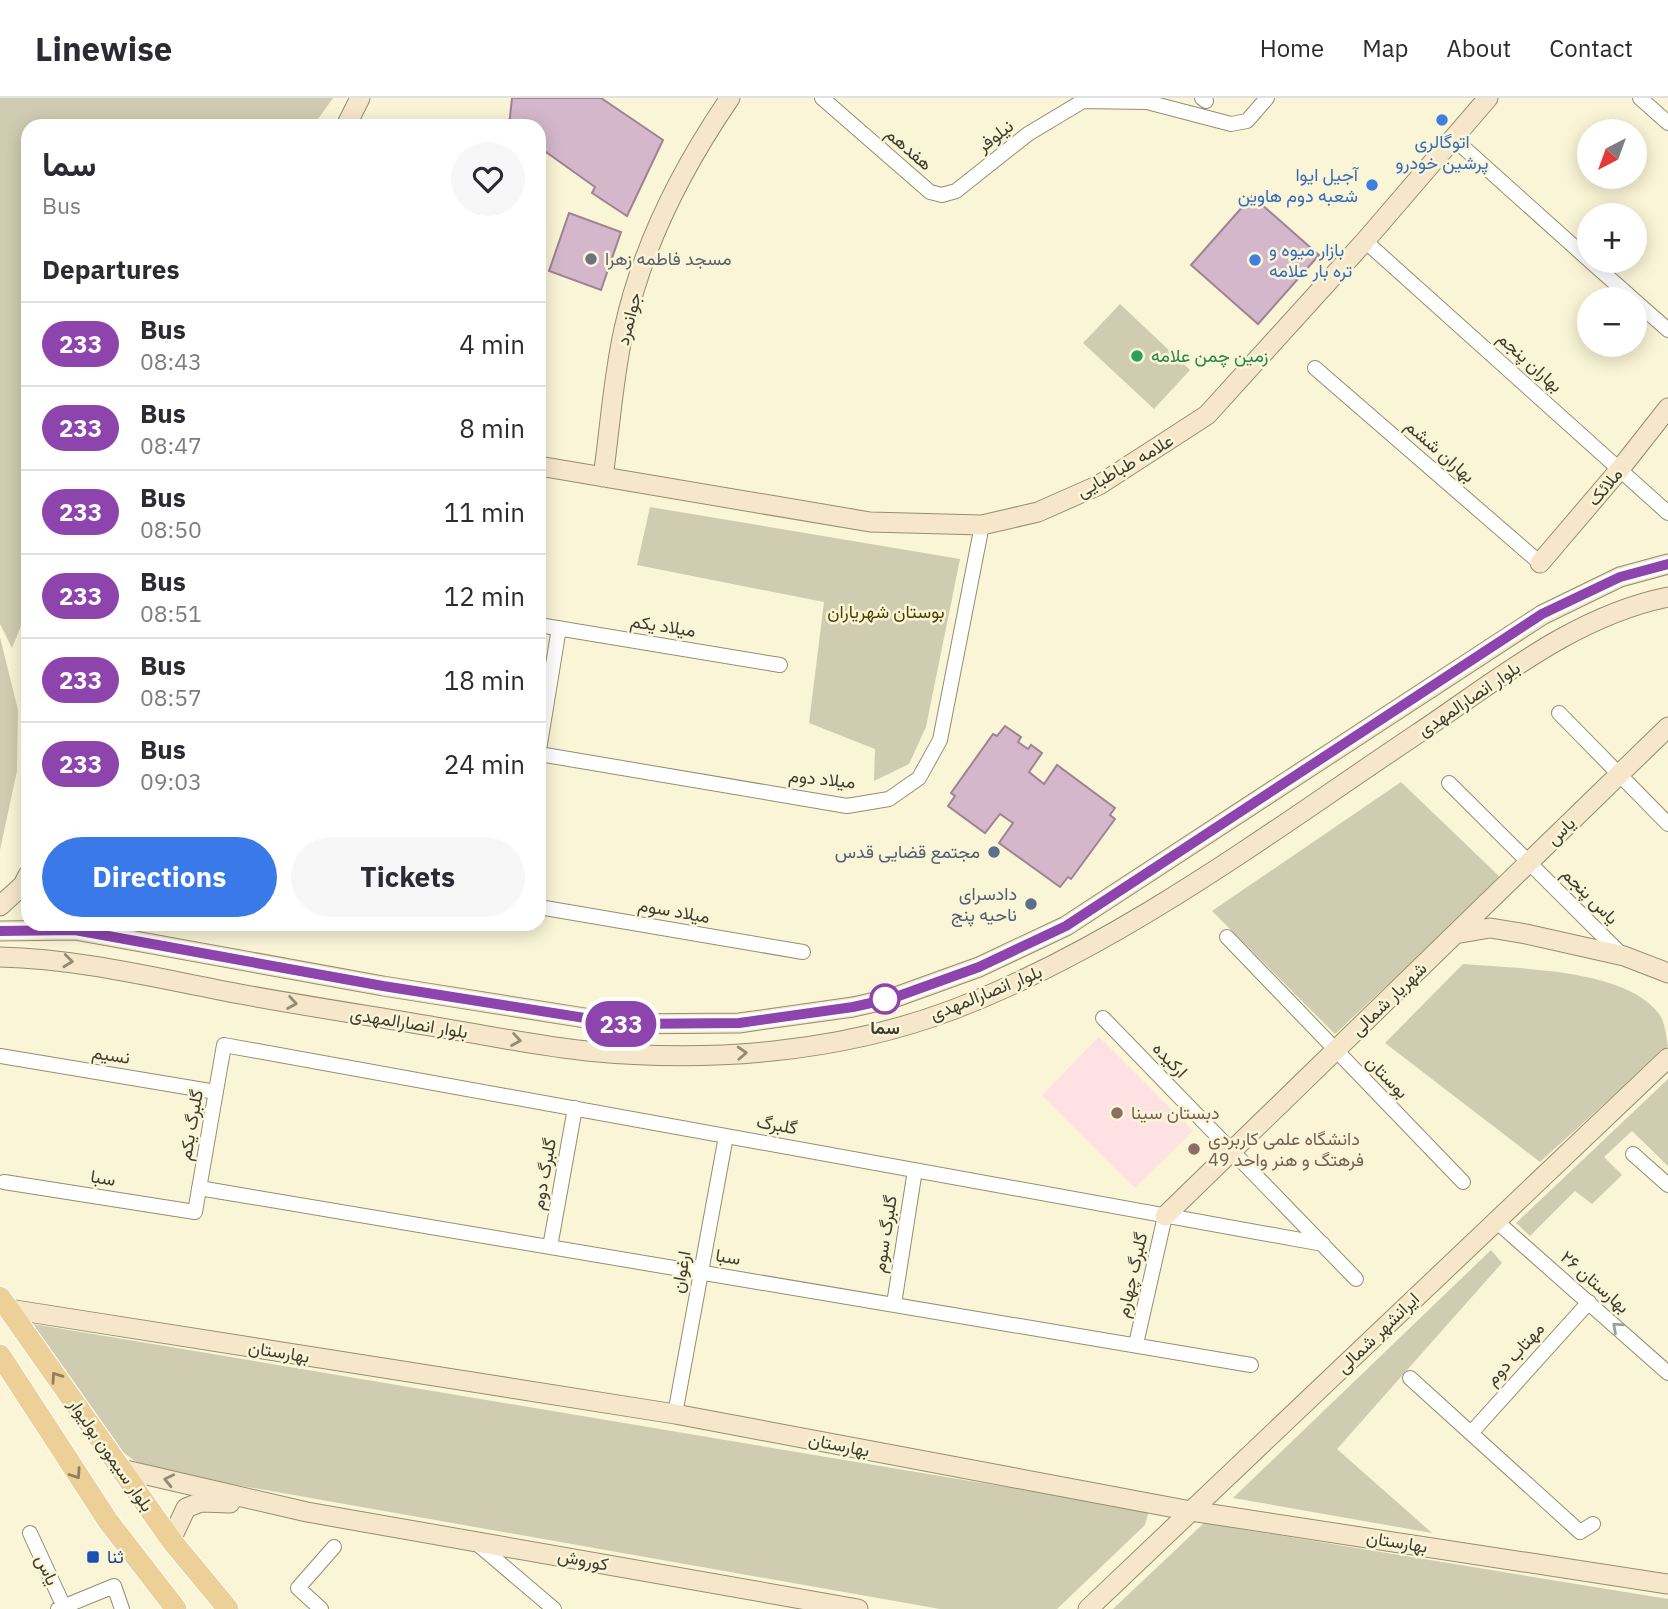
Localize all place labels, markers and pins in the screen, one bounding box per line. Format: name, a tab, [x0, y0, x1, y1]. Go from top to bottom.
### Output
marker: اتوگالری پرشین خودرو	[1434, 112, 1450, 128]
place label: اتوگالری پرشین خودرو	[1396, 130, 1488, 175]
place label: آجیل ایوا شعبه دوم هاوین	[1238, 163, 1360, 208]
marker: آجیل ایوا شعبه دوم هاوین	[1364, 177, 1380, 193]
place label: بازار میوه و تره بار علامه	[1269, 238, 1352, 282]
place label: مسجد فاطمه زهرا	[605, 247, 732, 270]
marker: مسجد فاطمه زهرا	[583, 251, 599, 267]
marker: بازار میوه و تره بار علامه	[1247, 252, 1263, 268]
place label: زمین چمن علامه	[1151, 344, 1269, 368]
marker: زمین چمن علامه	[1129, 348, 1145, 364]
place label: مجتمع قضایی قدس	[835, 840, 980, 864]
marker: مجتمع قضایی قدس	[986, 844, 1002, 860]
place label: دادسرای ناحیه پنج	[951, 882, 1017, 927]
marker: دادسرای ناحیه پنج	[1023, 896, 1039, 912]
marker: سما	[870, 984, 900, 1014]
place label: سما	[870, 1016, 900, 1039]
place label: دبستان سینا	[1131, 1101, 1220, 1124]
marker: دبستان سینا	[1109, 1105, 1125, 1121]
place label: دانشگاه علمی کاربردی فرهتگ و هنر واحد 49	[1208, 1127, 1364, 1171]
marker: دانشگاه علمی کاربردی فرهتگ و هنر واحد 49	[1186, 1141, 1202, 1157]
place label: ثنا	[107, 1545, 124, 1568]
marker: ثنا	[85, 1549, 101, 1565]

